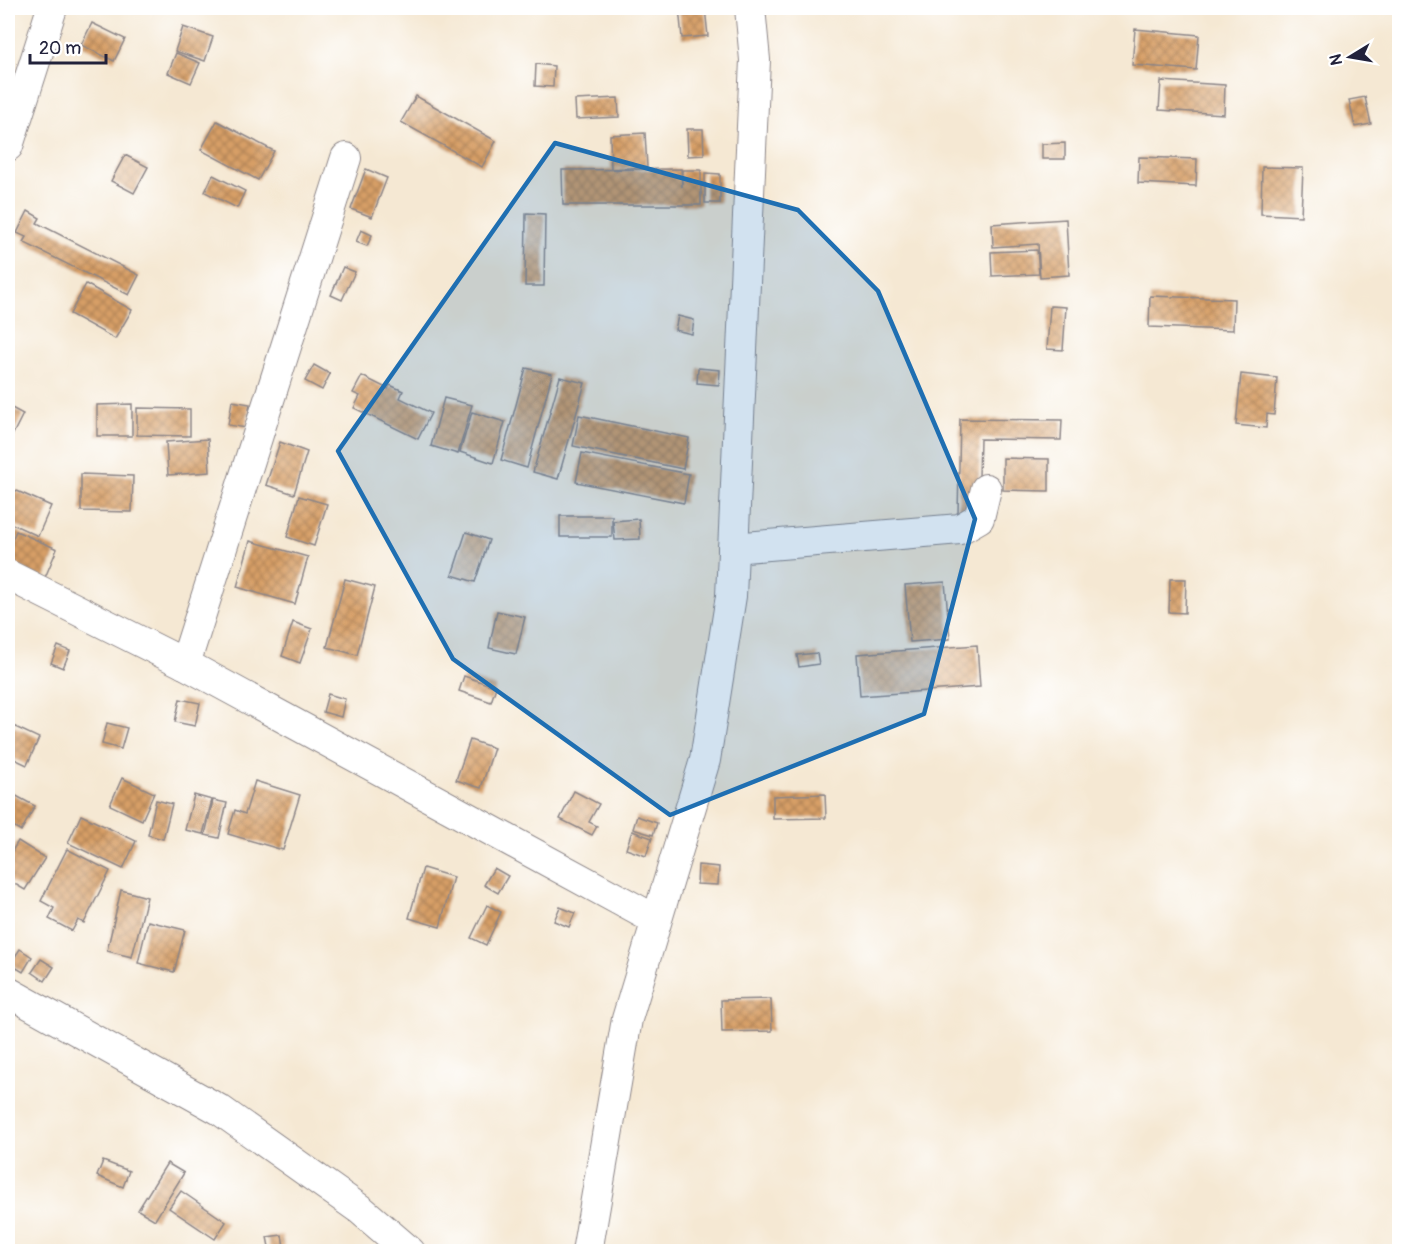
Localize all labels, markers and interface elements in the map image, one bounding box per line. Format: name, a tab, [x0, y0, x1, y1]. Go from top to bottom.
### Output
scale bar	[30, 27, 106, 65]
north arrow	[1320, 27, 1380, 87]
text: 20 m	[39, 37, 81, 60]
text: N	[1325, 52, 1347, 67]

